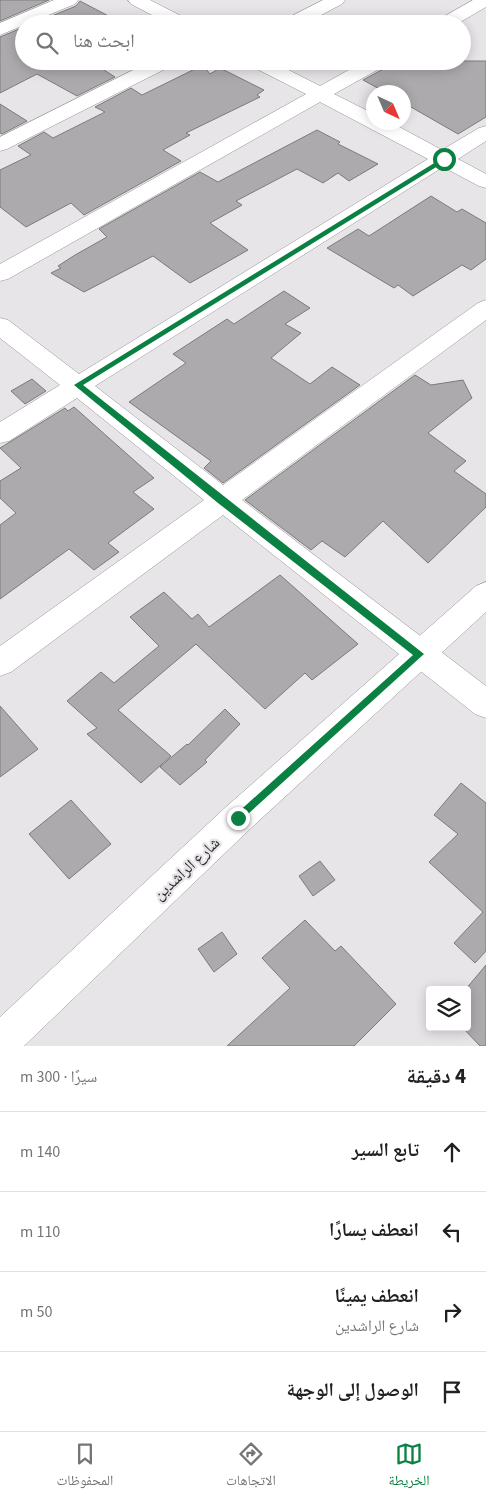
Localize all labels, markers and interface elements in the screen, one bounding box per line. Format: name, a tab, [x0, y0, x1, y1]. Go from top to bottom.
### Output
search box	[15, 15, 471, 70]
text: ابحث هنا	[73, 28, 135, 55]
icon: search	[33, 29, 61, 57]
north arrow	[366, 85, 411, 130]
route start	[433, 148, 456, 171]
route end	[227, 807, 250, 830]
street label: شارع الراشدين	[148, 832, 225, 905]
map controls	[426, 986, 471, 1031]
button: layers	[426, 986, 471, 1031]
text: 4 دقيقة	[407, 1061, 466, 1091]
text: سيرًا · 300 m	[20, 1066, 97, 1088]
text: تابع السير	[352, 1137, 419, 1164]
icon: ahead	[438, 1138, 466, 1166]
text: 140 m	[20, 1141, 60, 1163]
text: انعطف يسارًا	[329, 1217, 419, 1244]
icon: left	[438, 1218, 466, 1246]
text: 110 m	[20, 1221, 60, 1243]
text: انعطف يمينًا	[335, 1283, 419, 1310]
icon: right	[438, 1298, 466, 1326]
text: 50 m	[20, 1301, 52, 1323]
text: شارع الراشدين	[335, 1315, 419, 1337]
text: الوصول إلى الوجهة	[286, 1377, 419, 1404]
icon: arrive	[438, 1378, 466, 1406]
tab: المحفوظات	[56, 1440, 113, 1494]
tab: الاتجاهات	[226, 1440, 276, 1494]
tab: الخريطة	[388, 1440, 430, 1494]

